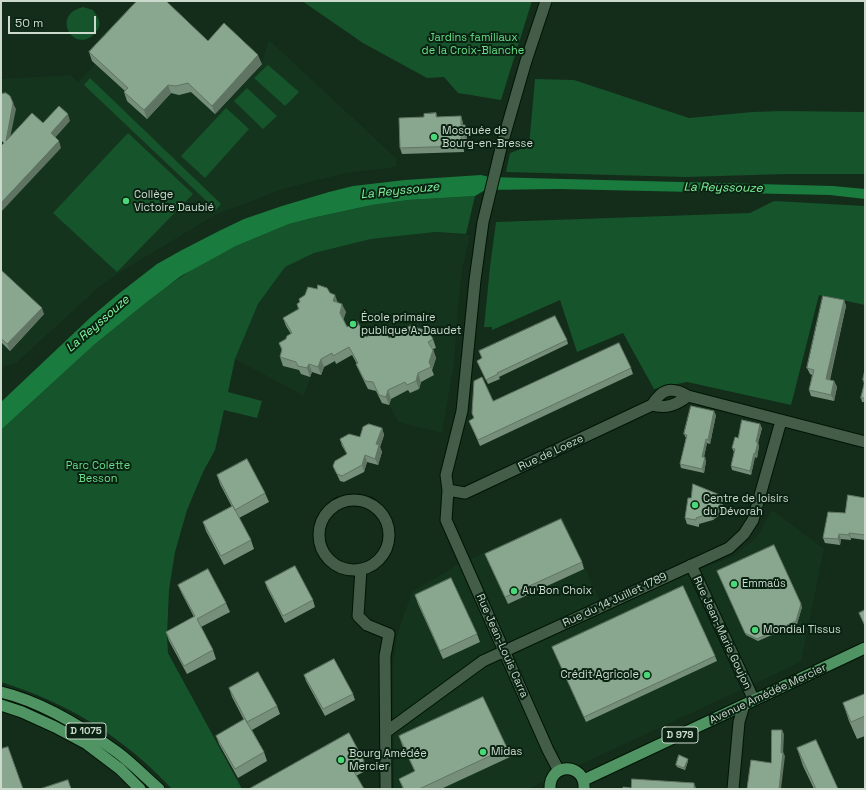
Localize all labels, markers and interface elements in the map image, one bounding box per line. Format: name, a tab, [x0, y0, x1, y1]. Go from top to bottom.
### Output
scale bar	[10, 8, 98, 34]
text: 50 m	[15, 15, 43, 31]
park label: Jardins familiaux de la Croix-Blanche	[422, 31, 524, 57]
place label: Mosquée de Bourg-en-Bresse	[442, 124, 533, 150]
marker: Mosquée de Bourg-en-Bresse	[429, 132, 439, 142]
water label: La Reyssouze	[360, 180, 440, 202]
water label: La Reyssouze	[683, 180, 763, 196]
place label: Collège Victoire Daubié	[134, 188, 214, 214]
marker: Collège Victoire Daubié	[121, 196, 131, 206]
water label: La Reyssouze	[63, 293, 133, 355]
place label: École primaire publique A. Daudet	[361, 311, 462, 337]
marker: École primaire publique A. Daudet	[348, 319, 358, 329]
street label: Rue de Loeze	[516, 432, 586, 474]
park label: Parc Colette Besson	[66, 459, 130, 485]
place label: Centre de loisirs du Dévorah	[703, 492, 788, 518]
marker: Centre de loisirs du Dévorah	[690, 500, 700, 510]
street label: Rue du 14 Juillet 1789	[561, 570, 669, 630]
street label: Rue Jean-Marie Goujon	[690, 575, 754, 691]
place label: Emmaüs	[742, 577, 786, 591]
marker: Emmaüs	[729, 579, 739, 589]
place label: Au Bon Choix	[522, 584, 592, 598]
marker: Au Bon Choix	[509, 586, 519, 596]
street label: Rue Jean-Louis Carra	[473, 592, 531, 700]
place label: Mondial Tissus	[763, 623, 841, 637]
marker: Mondial Tissus	[750, 625, 760, 635]
street label: Avenue Amédée Mercier	[707, 661, 829, 727]
place label: Crédit Agricole	[560, 668, 639, 682]
marker: Crédit Agricole	[642, 670, 652, 680]
road number: D 1075	[66, 723, 106, 739]
road number: D 979	[662, 727, 698, 743]
place label: Midas	[491, 745, 522, 759]
place label: Bourg Amédée Mercier	[349, 747, 427, 773]
marker: Midas	[478, 747, 488, 757]
marker: Bourg Amédée Mercier	[336, 755, 346, 765]

